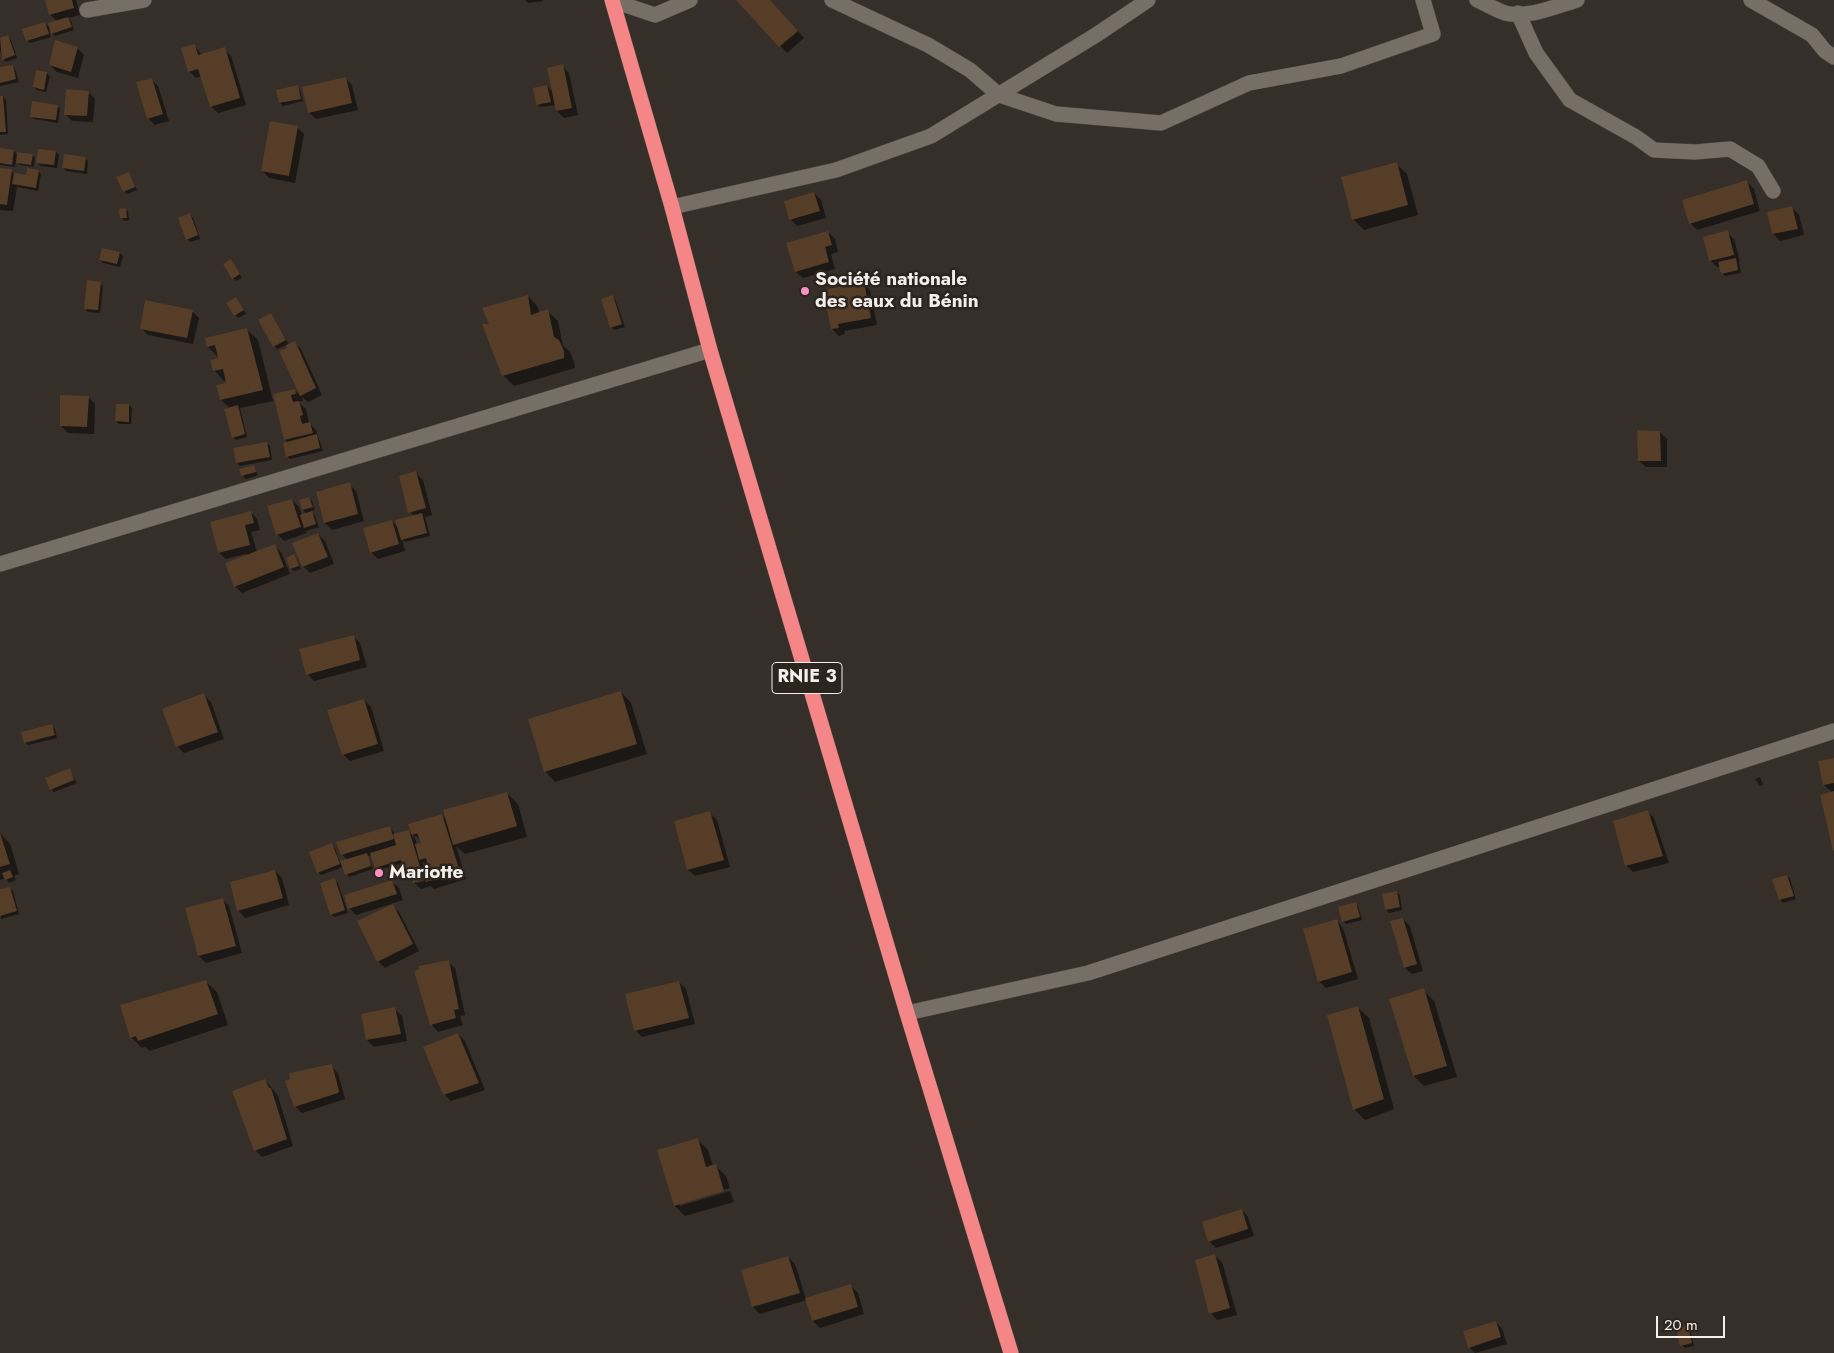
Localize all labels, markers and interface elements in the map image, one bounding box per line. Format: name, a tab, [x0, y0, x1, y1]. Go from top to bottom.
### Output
place label: Société nationale des eaux du Bénin	[815, 269, 979, 313]
marker: Société nationale des eaux du Bénin	[799, 285, 811, 297]
road number: RNIE 3	[772, 662, 842, 694]
place label: Mariotte	[389, 862, 463, 884]
marker: Mariotte	[373, 867, 385, 879]
scale bar	[1659, 1306, 1728, 1338]
text: 20 m	[1664, 1314, 1698, 1336]

